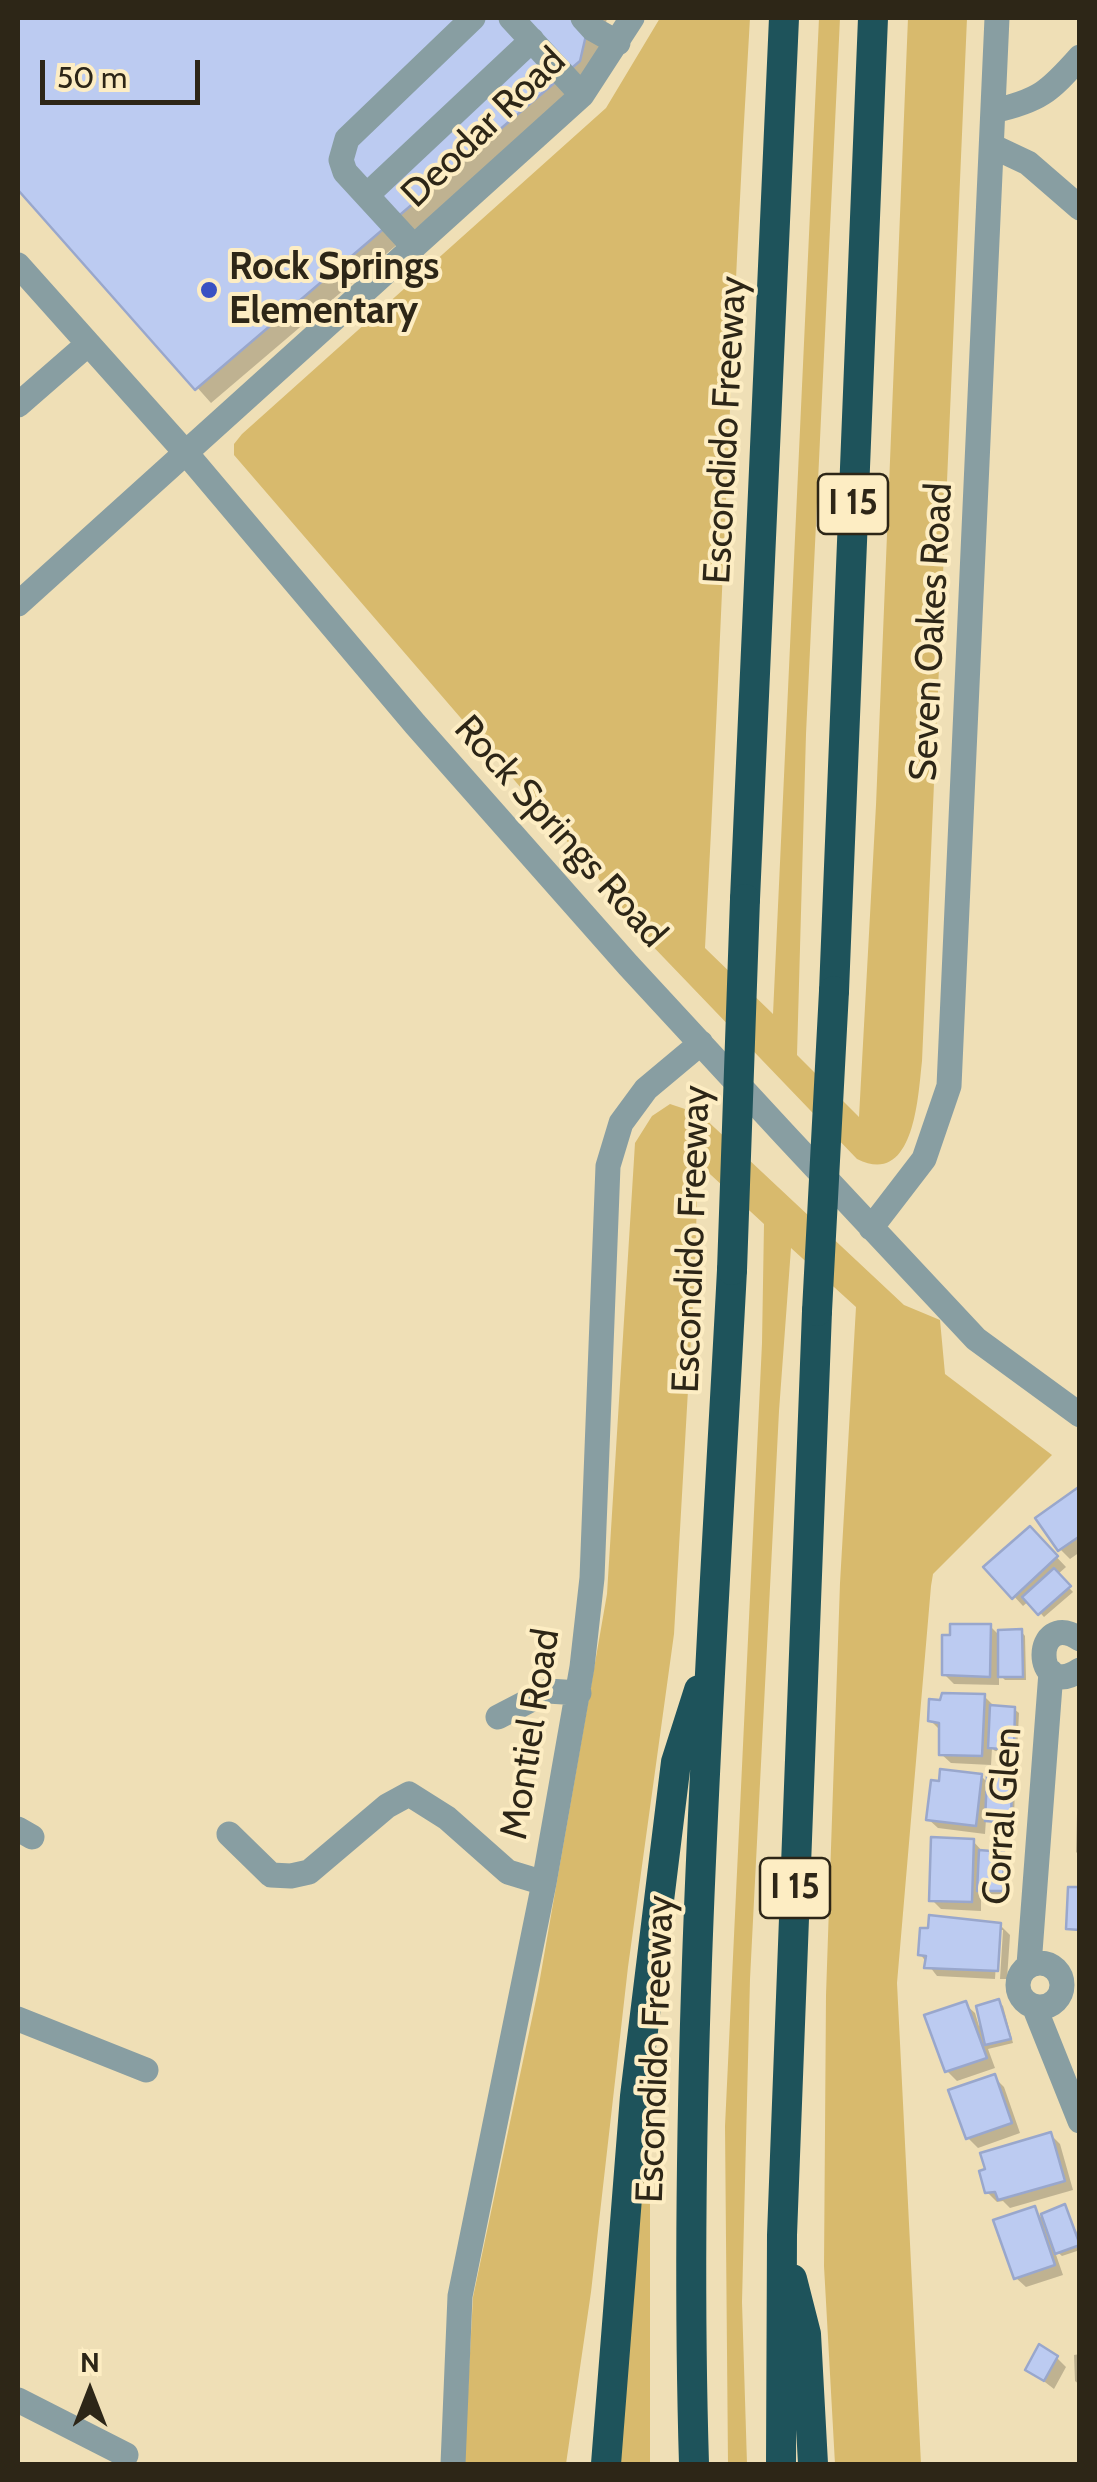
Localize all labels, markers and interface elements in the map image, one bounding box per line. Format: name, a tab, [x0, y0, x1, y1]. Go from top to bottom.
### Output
street label: Deodar Road	[393, 39, 575, 217]
scale bar	[45, 40, 205, 102]
text: 50 m	[57, 59, 127, 96]
place label: Rock Springs Elementary	[229, 245, 439, 334]
street label: Escondido Freeway	[695, 275, 757, 585]
marker: Rock Springs Elementary	[198, 279, 220, 301]
road number: I 15	[818, 474, 888, 534]
street label: Seven Oakes Road	[901, 482, 963, 782]
street label: Rock Springs Road	[444, 707, 676, 957]
street label: Escondido Freeway	[664, 1084, 720, 1394]
street label: Montiel Road	[492, 1625, 570, 1843]
street label: Corral Glen	[974, 1726, 1032, 1906]
road number: I 15	[760, 1858, 830, 1918]
street label: Escondido Freeway	[628, 1894, 684, 2204]
north arrow	[40, 2342, 140, 2442]
text: N	[80, 2345, 100, 2379]

